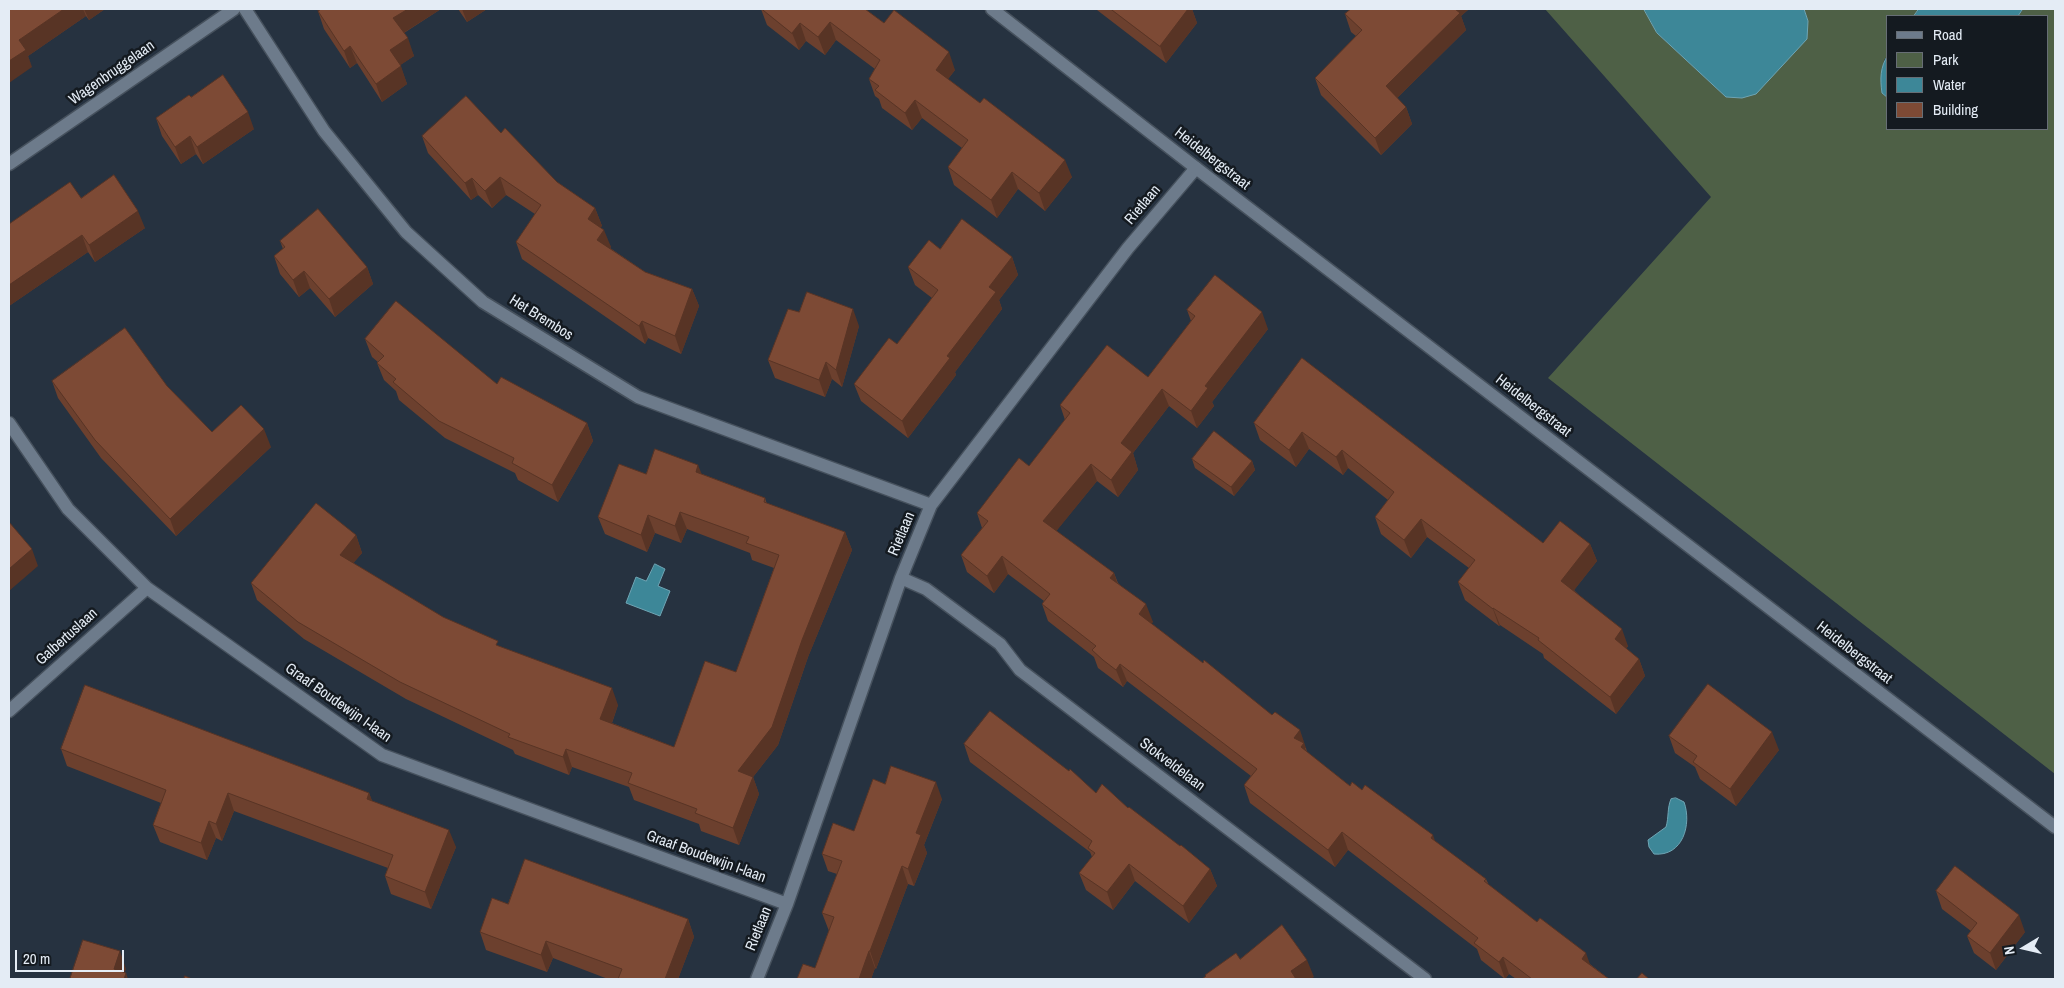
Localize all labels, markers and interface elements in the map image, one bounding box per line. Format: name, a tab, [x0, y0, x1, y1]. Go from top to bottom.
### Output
legend	[1886, 15, 2049, 130]
text: Road	[1933, 24, 1962, 45]
street label: Wagenbruggelaan	[66, 37, 158, 109]
text: Park	[1933, 49, 1958, 70]
text: Water	[1933, 74, 1965, 95]
text: Building	[1933, 99, 1978, 120]
street label: Heidelbergstraat	[1171, 124, 1253, 194]
street label: Rietlaan	[1121, 182, 1165, 228]
street label: Het Brembos	[506, 291, 576, 345]
street label: Heidelbergstraat	[1492, 371, 1574, 441]
street label: Rietlaan	[885, 509, 919, 559]
street label: Galbertuslaan	[33, 605, 101, 669]
street label: Heidelbergstraat	[1813, 618, 1895, 688]
street label: Graaf Boudewijn I-laan	[281, 660, 395, 746]
street label: Stokveldelaan	[1136, 735, 1208, 795]
street label: Graaf Boudewijn I-laan	[644, 827, 768, 887]
street label: Rietlaan	[742, 904, 776, 954]
north arrow	[1999, 923, 2049, 973]
scale bar	[18, 940, 126, 972]
text: N	[2000, 945, 2019, 956]
text: 20 m	[23, 948, 50, 969]

